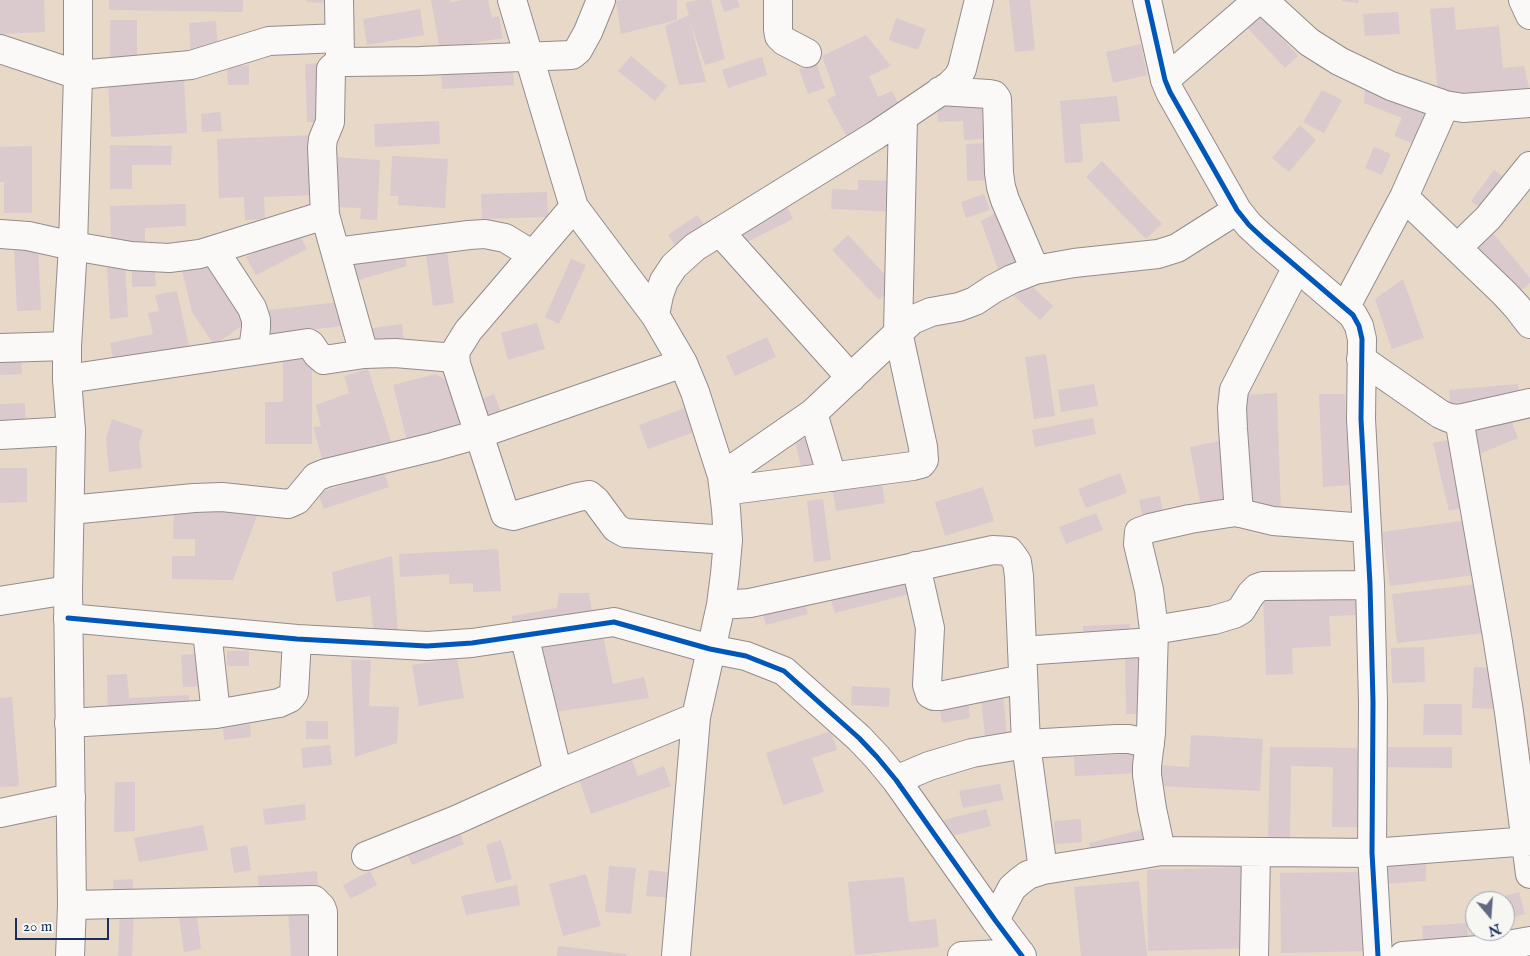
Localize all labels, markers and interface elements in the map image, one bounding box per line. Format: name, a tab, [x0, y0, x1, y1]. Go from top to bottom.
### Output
north arrow	[1465, 891, 1515, 941]
scale bar	[18, 908, 111, 940]
text: 20 m	[23, 917, 52, 936]
text: N	[1486, 919, 1503, 940]

